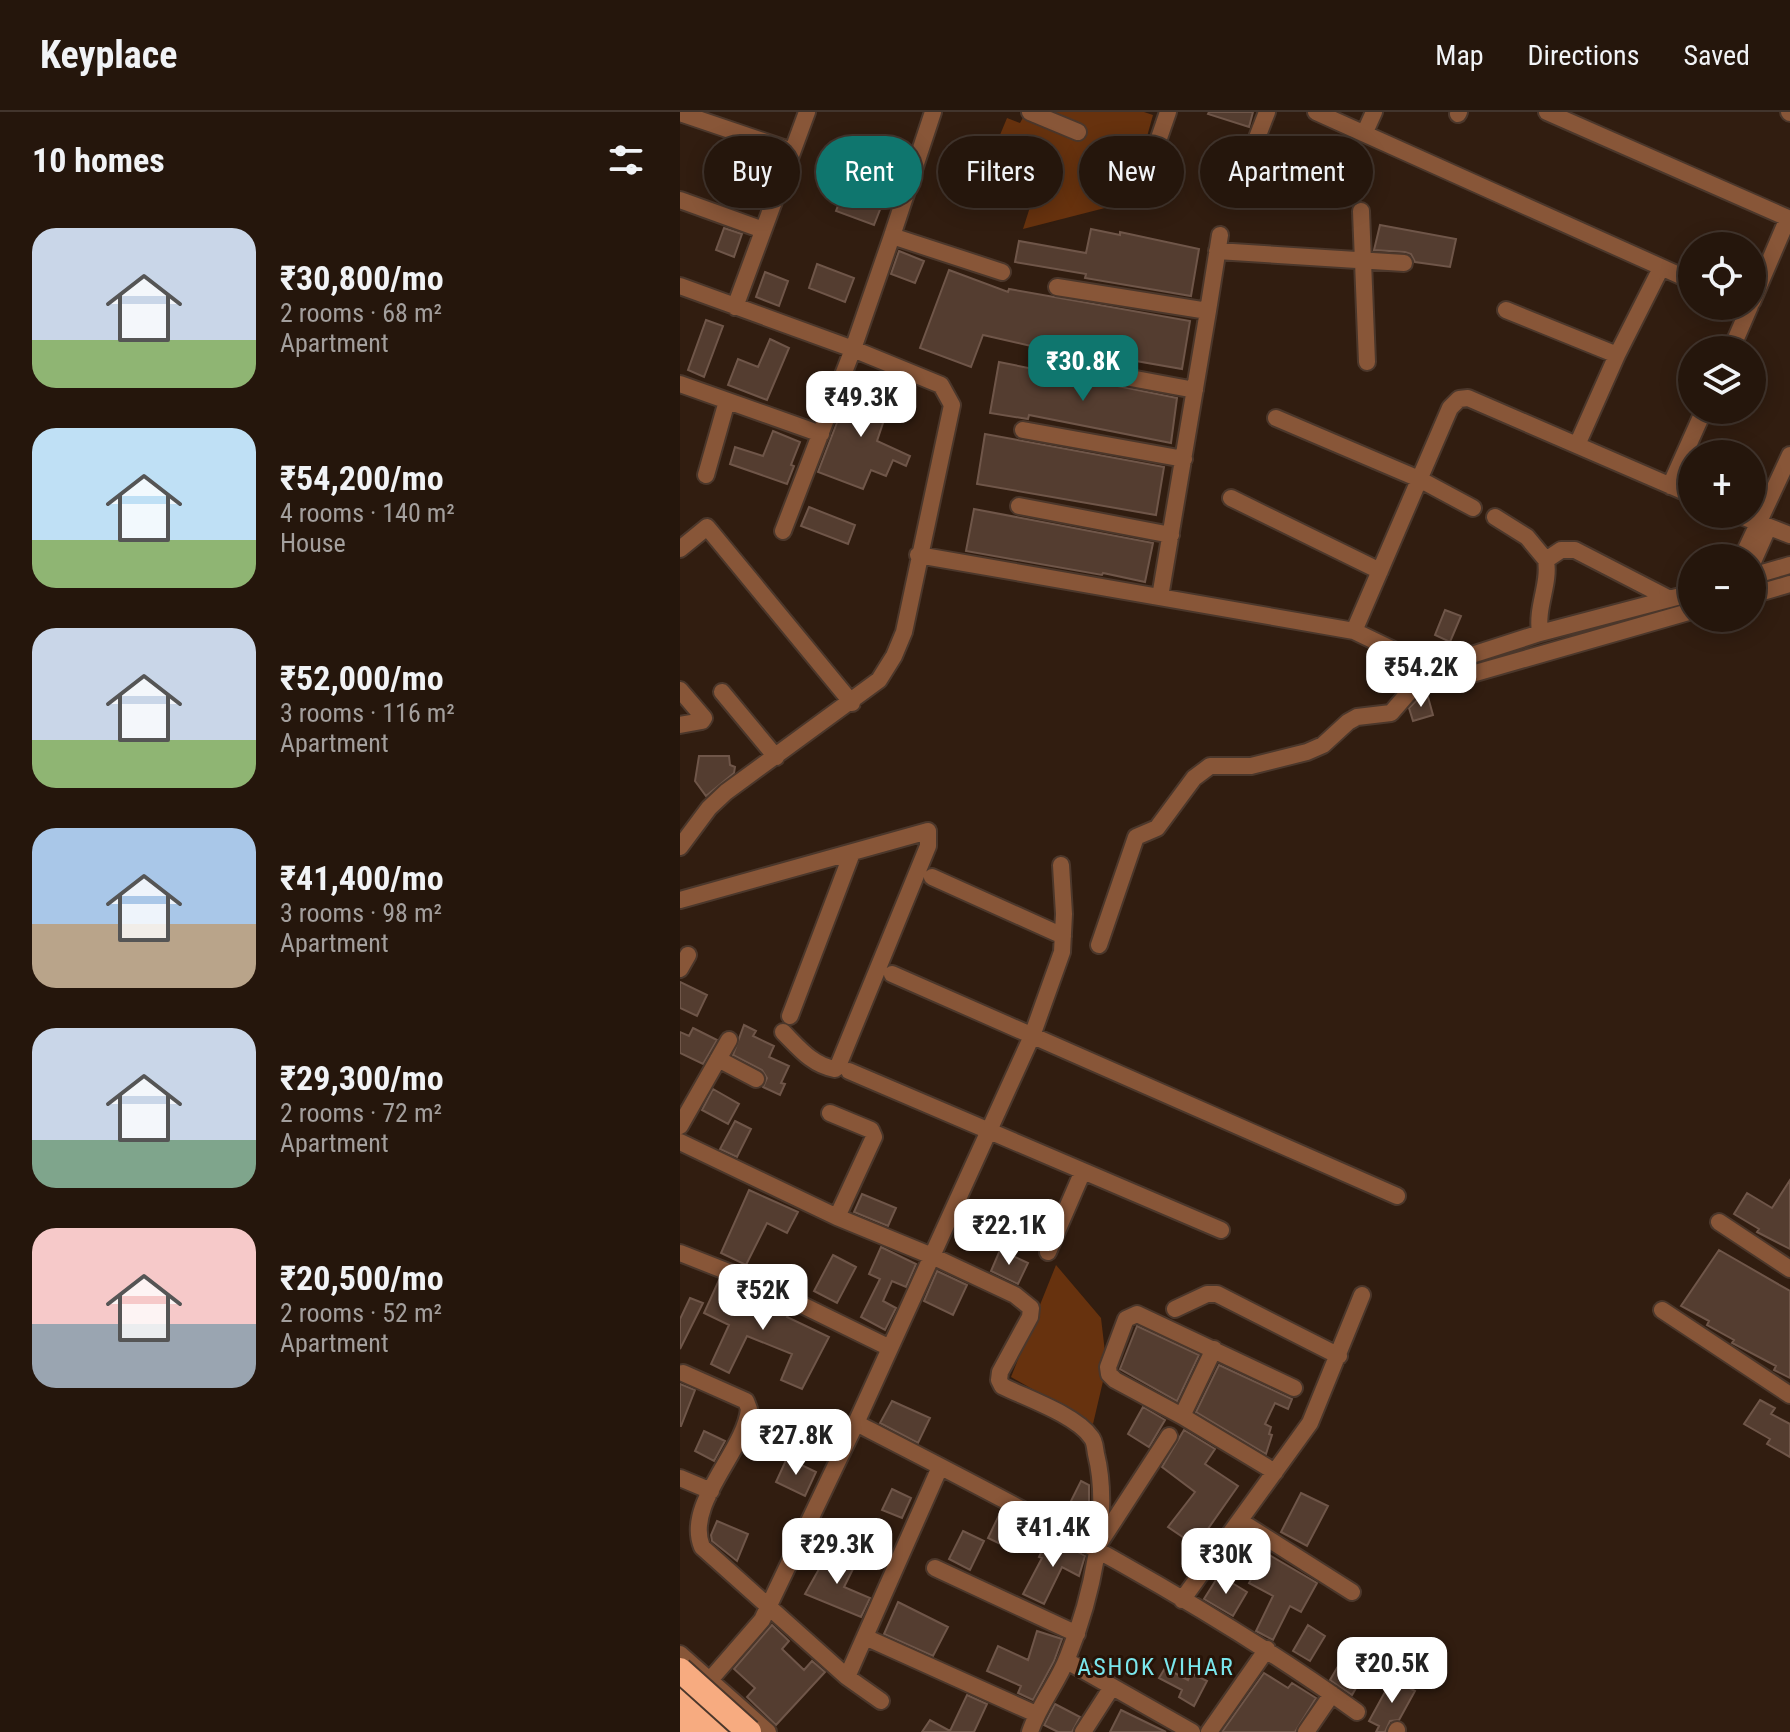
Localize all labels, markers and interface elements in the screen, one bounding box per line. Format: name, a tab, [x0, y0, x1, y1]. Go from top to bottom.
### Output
text: Keyplace	[40, 33, 177, 77]
text: Map	[1435, 39, 1484, 72]
text: Directions	[1528, 39, 1639, 72]
text: Saved	[1683, 39, 1750, 72]
chip: Buy	[704, 136, 800, 208]
chip: Rent	[816, 136, 922, 208]
chip: Filters	[938, 136, 1063, 208]
chip: New	[1079, 136, 1184, 208]
chip: Apartment	[1200, 136, 1373, 208]
icon: filters	[604, 138, 648, 182]
text: 10 homes	[32, 140, 165, 180]
map controls	[1678, 232, 1766, 632]
button: locate	[1678, 232, 1766, 320]
text: ₹30,800/mo	[280, 258, 444, 298]
icon: home	[96, 260, 192, 356]
text: 2 rooms · 68 m²	[280, 298, 442, 328]
text: Apartment	[280, 328, 389, 358]
pin: ₹30.8K	[1018, 335, 1148, 403]
button: layers	[1678, 336, 1766, 424]
text: ₹30.8K	[1046, 346, 1120, 376]
pin: ₹49.3K	[796, 371, 926, 439]
text: ₹49.3K	[824, 382, 898, 412]
button: +	[1678, 440, 1766, 528]
text: ₹54,200/mo	[280, 458, 444, 498]
icon: home	[96, 460, 192, 556]
text: 4 rooms · 140 m²	[280, 498, 455, 528]
text: House	[280, 528, 346, 558]
button: −	[1678, 544, 1766, 632]
pin: ₹54.2K	[1356, 641, 1486, 709]
text: ₹54.2K	[1384, 652, 1458, 682]
text: ₹52,000/mo	[280, 658, 444, 698]
icon: home	[96, 660, 192, 756]
text: 3 rooms · 116 m²	[280, 698, 455, 728]
text: Apartment	[280, 728, 389, 758]
text: ₹41,400/mo	[280, 858, 444, 898]
icon: home	[96, 860, 192, 956]
text: 3 rooms · 98 m²	[280, 898, 442, 928]
text: Apartment	[280, 928, 389, 958]
text: ₹29,300/mo	[280, 1058, 444, 1098]
icon: home	[96, 1060, 192, 1156]
text: 2 rooms · 72 m²	[280, 1098, 442, 1128]
text: Apartment	[280, 1128, 389, 1158]
pin: ₹22.1K	[944, 1199, 1074, 1267]
text: ₹22.1K	[972, 1210, 1046, 1240]
text: ₹20,500/mo	[280, 1258, 444, 1298]
icon: home	[96, 1260, 192, 1356]
pin: ₹52K	[716, 1264, 810, 1332]
text: ₹52K	[737, 1275, 789, 1305]
text: 2 rooms · 52 m²	[280, 1298, 442, 1328]
text: Apartment	[280, 1328, 389, 1358]
pin: ₹27.8K	[731, 1409, 861, 1477]
text: ₹27.8K	[759, 1420, 833, 1450]
pin: ₹41.4K	[988, 1501, 1118, 1569]
text: ₹41.4K	[1016, 1512, 1090, 1542]
pin: ₹29.3K	[772, 1518, 902, 1586]
pin: ₹30K	[1179, 1528, 1273, 1596]
text: ₹29.3K	[800, 1529, 874, 1559]
text: ₹30K	[1200, 1539, 1252, 1569]
pin: ₹20.5K	[1327, 1637, 1457, 1705]
text: ₹20.5K	[1355, 1648, 1429, 1678]
district label: ASHOK VIHAR	[1077, 1653, 1235, 1681]

